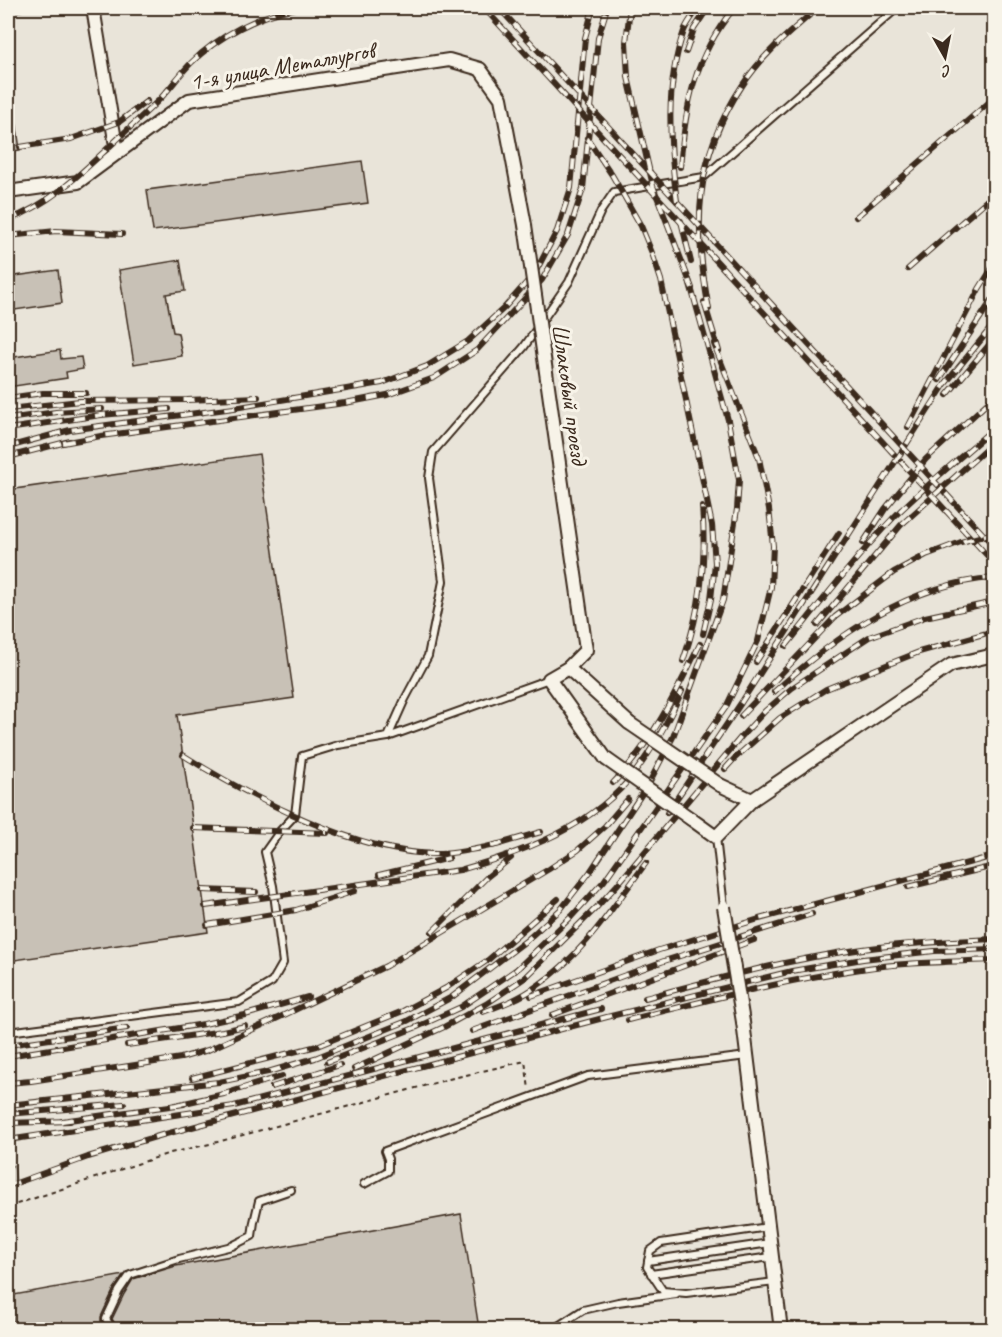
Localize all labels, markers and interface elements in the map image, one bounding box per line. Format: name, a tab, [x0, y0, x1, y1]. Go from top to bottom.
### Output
north arrow	[915, 27, 975, 87]
street label: 1-я улица Металлургов	[188, 34, 380, 97]
text: С	[940, 60, 953, 82]
street label: Шлаковый проезд	[545, 322, 595, 469]

